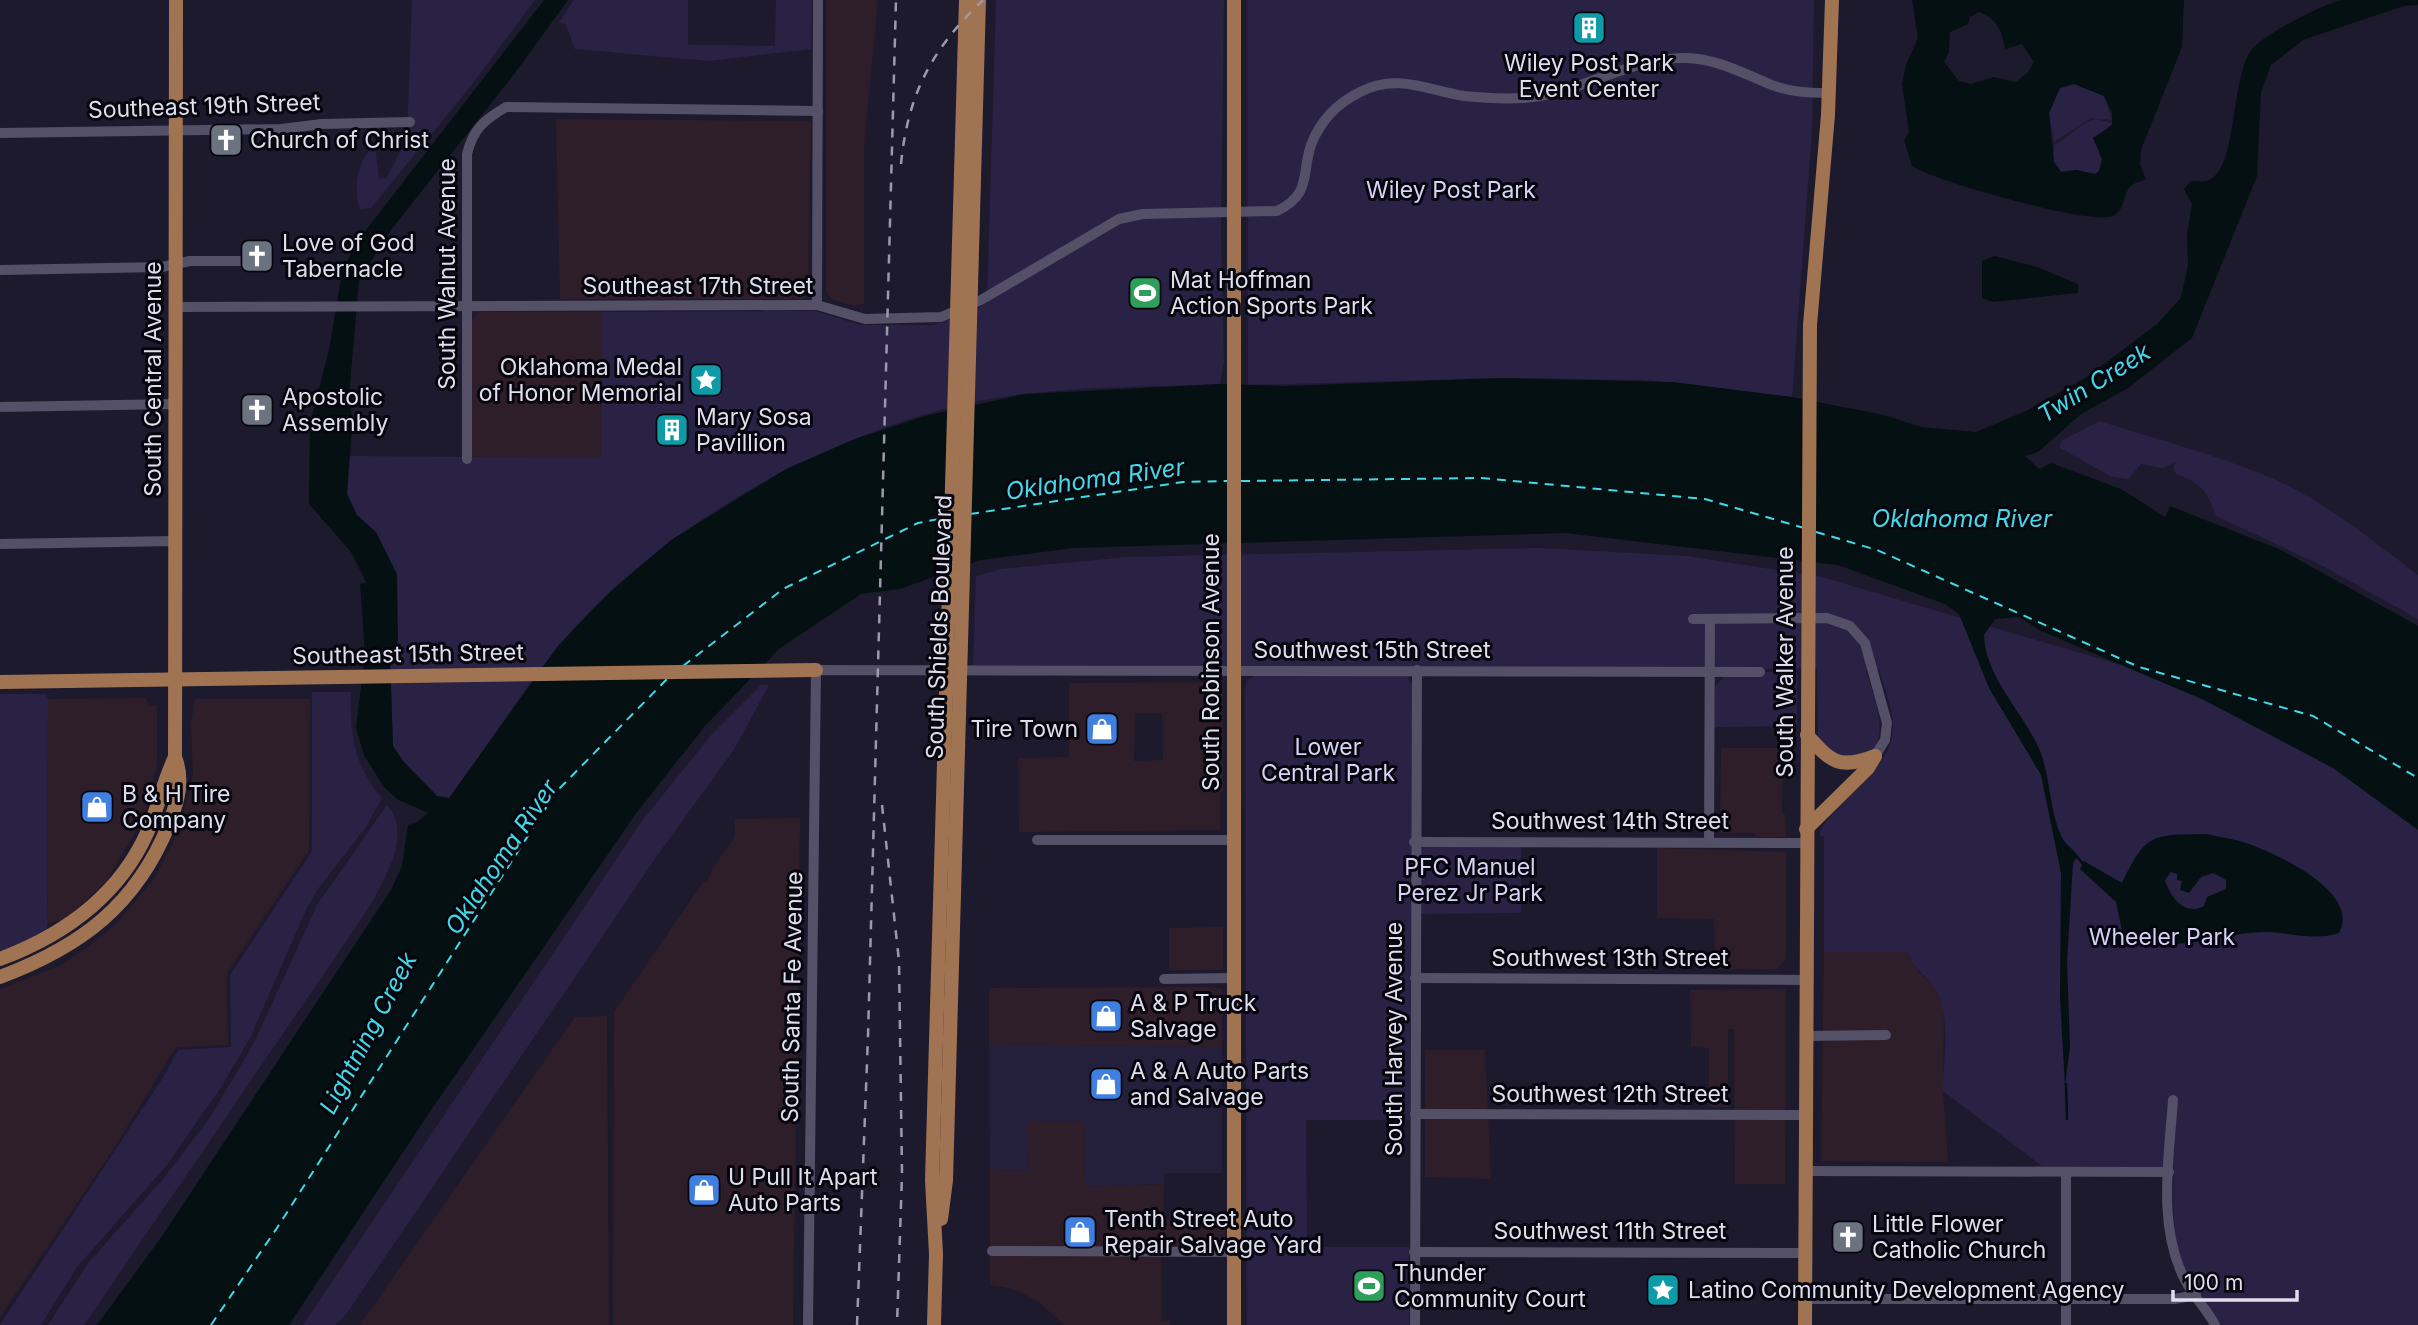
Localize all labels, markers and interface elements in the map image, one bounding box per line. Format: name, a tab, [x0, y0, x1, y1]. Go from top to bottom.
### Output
building icon: Wiley Post Park Event Center	[1570, 9, 1608, 47]
place label: Wiley Post Park Event Center	[1504, 49, 1674, 103]
street label: Southeast 19th Street	[87, 88, 321, 124]
church icon: Church of Christ	[207, 121, 245, 159]
place label: Church of Christ	[250, 126, 429, 154]
street label: South Walnut Avenue	[433, 158, 461, 390]
park label: Wiley Post Park	[1366, 176, 1536, 204]
place label: Love of God Tabernacle	[282, 229, 415, 283]
church icon: Love of God Tabernacle	[238, 237, 276, 275]
street label: South Central Avenue	[139, 261, 167, 497]
place label: Mat Hoffman Action Sports Park	[1170, 266, 1373, 320]
street label: Southeast 17th Street	[583, 272, 814, 300]
sports icon: Mat Hoffman Action Sports Park	[1126, 274, 1164, 312]
water label: Twin Creek	[2032, 337, 2156, 429]
place label: Oklahoma Medal of Honor Memorial	[479, 353, 682, 407]
place icon: Oklahoma Medal of Honor Memorial	[687, 361, 725, 399]
place label: Apostolic Assembly	[282, 383, 388, 437]
church icon: Apostolic Assembly	[238, 391, 276, 429]
place label: Mary Sosa Pavillion	[696, 403, 812, 457]
building icon: Mary Sosa Pavillion	[653, 411, 691, 449]
water label: Oklahoma River	[1004, 452, 1187, 506]
street label: South Shields Boulevard	[920, 494, 958, 760]
water label: Oklahoma River	[1872, 504, 2053, 533]
street label: South Robinson Avenue	[1197, 533, 1225, 791]
street label: South Walker Avenue	[1771, 546, 1799, 778]
street label: Southwest 15th Street	[1253, 636, 1491, 664]
street label: Southeast 15th Street	[292, 638, 525, 670]
shop icon: Tire Town	[1083, 710, 1121, 748]
place label: Tire Town	[971, 715, 1078, 743]
park label: Lower Central Park	[1261, 733, 1395, 787]
water label: Oklahoma River	[439, 773, 564, 940]
place label: B & H Tire Company	[122, 780, 230, 834]
shop icon: B & H Tire Company	[78, 788, 116, 826]
street label: Southwest 14th Street	[1491, 807, 1729, 835]
park label: PFC Manuel Perez Jr Park	[1397, 853, 1543, 907]
street label: South Santa Fe Avenue	[776, 871, 808, 1123]
street label: South Harvey Avenue	[1380, 922, 1408, 1156]
park label: Wheeler Park	[2089, 923, 2236, 951]
street label: Southwest 13th Street	[1491, 944, 1729, 972]
water label: Lightning Creek	[313, 947, 423, 1119]
place label: A & P Truck Salvage	[1130, 989, 1257, 1043]
shop icon: A & P Truck Salvage	[1087, 997, 1125, 1035]
place label: A & A Auto Parts and Salvage	[1130, 1057, 1309, 1111]
shop icon: A & A Auto Parts and Salvage	[1087, 1065, 1125, 1103]
street label: Southwest 12th Street	[1491, 1080, 1729, 1108]
place label: U Pull It Apart Auto Parts	[728, 1163, 878, 1217]
shop icon: U Pull It Apart Auto Parts	[685, 1171, 723, 1209]
place label: Tenth Street Auto Repair Salvage Yard	[1104, 1205, 1322, 1259]
place label: Little Flower Catholic Church	[1872, 1210, 2046, 1264]
shop icon: Tenth Street Auto Repair Salvage Yard	[1061, 1213, 1099, 1251]
street label: Southwest 11th Street	[1494, 1217, 1727, 1245]
church icon: Little Flower Catholic Church	[1829, 1218, 1867, 1256]
scale bar	[2173, 1258, 2297, 1302]
place label: Thunder Community Court	[1394, 1259, 1586, 1313]
sports icon: Thunder Community Court	[1350, 1267, 1388, 1305]
text: 100 m	[2184, 1270, 2243, 1295]
place icon: Latino Community Development Agency	[1644, 1271, 1682, 1309]
place label: Latino Community Development Agency	[1688, 1276, 2125, 1304]

